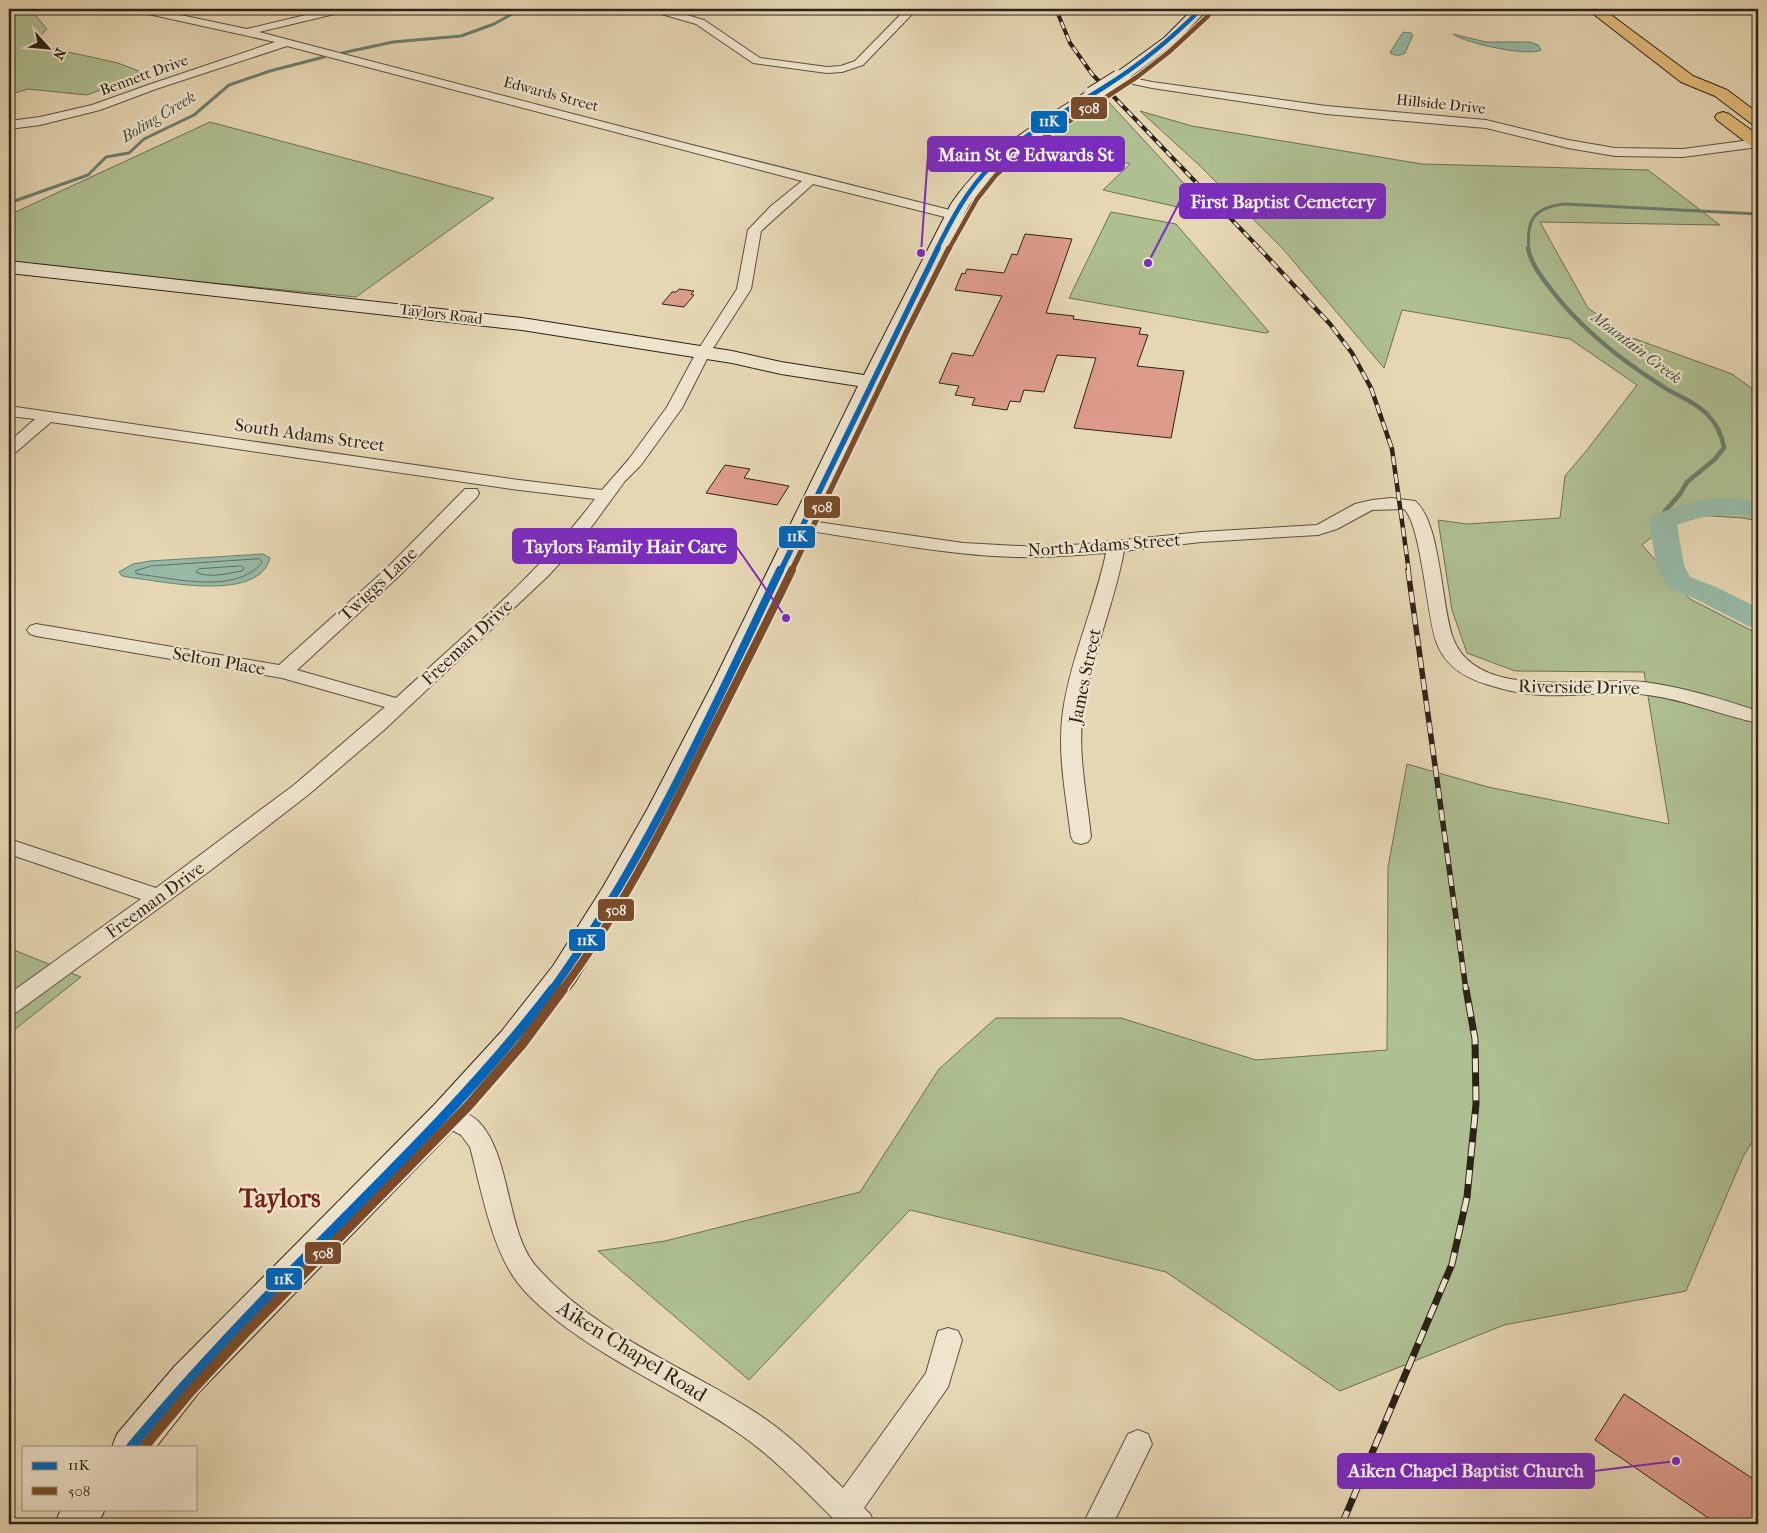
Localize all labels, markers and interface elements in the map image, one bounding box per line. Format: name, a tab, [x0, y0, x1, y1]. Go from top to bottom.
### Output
north arrow	[22, 22, 72, 72]
text: N	[49, 45, 69, 63]
street label: Bennett Drive	[97, 51, 191, 99]
street label: Edwards Street	[501, 73, 601, 116]
water label: Boling Creek	[117, 87, 199, 147]
street label: Hillside Drive	[1395, 90, 1487, 118]
line badge: 508	[1070, 96, 1108, 120]
text: 508	[1079, 100, 1099, 117]
line badge: 11K	[1030, 110, 1068, 134]
text: 11K	[1039, 113, 1060, 130]
callout: Main St @ Edwards St	[928, 137, 1124, 171]
text: Main St @ Edwards St	[937, 144, 1114, 166]
callout: First Baptist Cemetery	[1180, 184, 1385, 218]
text: First Baptist Cemetery	[1189, 191, 1376, 213]
street label: Taylors Road	[398, 300, 484, 328]
water label: Mountain Creek	[1587, 307, 1686, 387]
street label: South Adams Street	[233, 415, 387, 457]
line badge: 508	[803, 495, 841, 519]
text: 508	[812, 499, 832, 516]
line badge: 11K	[778, 525, 816, 549]
text: 11K	[787, 528, 808, 545]
callout: Taylors Family Hair Care	[513, 529, 736, 563]
street label: North Adams Street	[1027, 530, 1182, 561]
text: Taylors Family Hair Care	[522, 536, 727, 558]
street label: Twiggs Lane	[335, 543, 422, 626]
street label: Freeman Drive	[418, 595, 517, 690]
street label: James Street	[1065, 626, 1106, 727]
street label: Selton Place	[171, 643, 267, 680]
street label: Riverside Drive	[1518, 676, 1640, 699]
street label: Freeman Drive	[102, 858, 209, 943]
line badge: 508	[597, 898, 635, 922]
text: 508	[606, 902, 626, 919]
line badge: 11K	[568, 928, 606, 952]
text: 11K	[577, 932, 598, 949]
district label: Taylors	[238, 1183, 321, 1214]
line badge: 508	[304, 1241, 342, 1265]
text: 508	[313, 1245, 333, 1262]
line badge: 11K	[265, 1267, 303, 1291]
text: 11K	[274, 1271, 295, 1288]
street label: Aiken Chapel Road	[552, 1295, 712, 1407]
legend	[22, 1446, 198, 1510]
callout: Aiken Chapel Baptist Church	[1338, 1454, 1594, 1488]
text: 11K	[68, 1456, 91, 1474]
text: Aiken Chapel Baptist Church	[1347, 1460, 1584, 1482]
text: 508	[68, 1482, 90, 1500]

